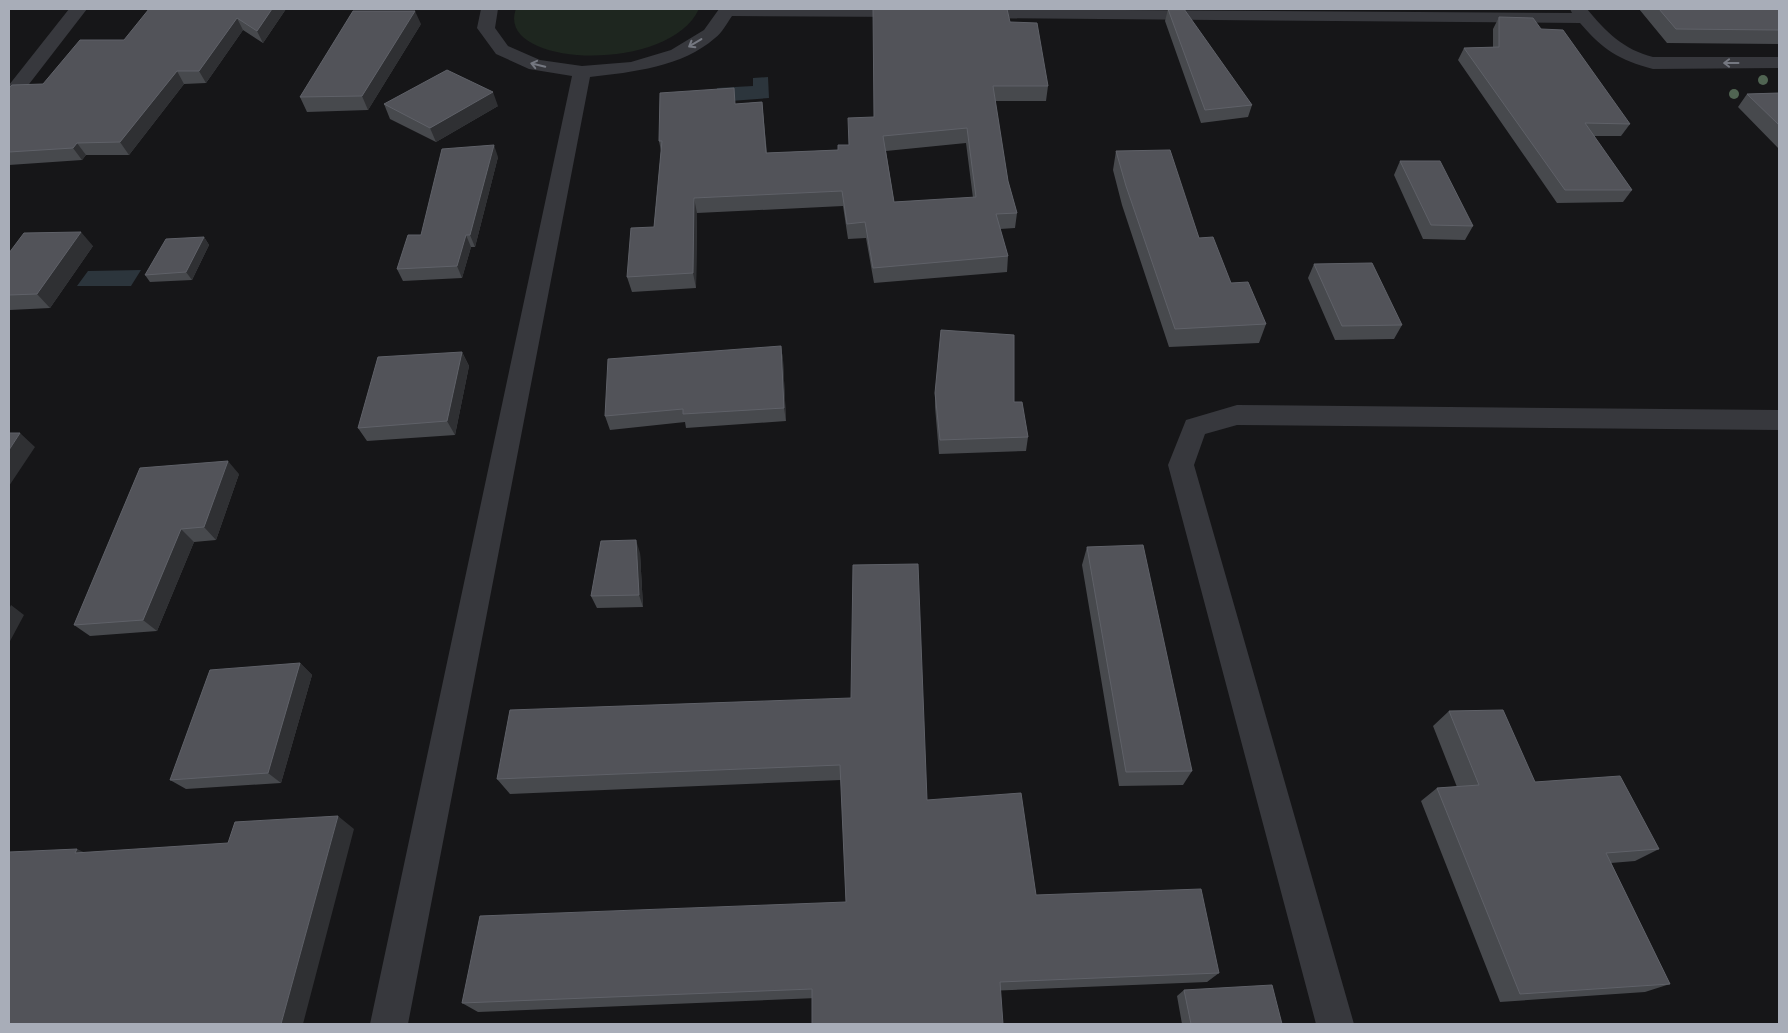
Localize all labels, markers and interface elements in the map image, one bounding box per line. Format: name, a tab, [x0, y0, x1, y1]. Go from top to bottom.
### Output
one-way arrow	[689, 39, 703, 49]
one-way arrow	[1723, 58, 1739, 68]
one-way arrow	[531, 59, 547, 69]

